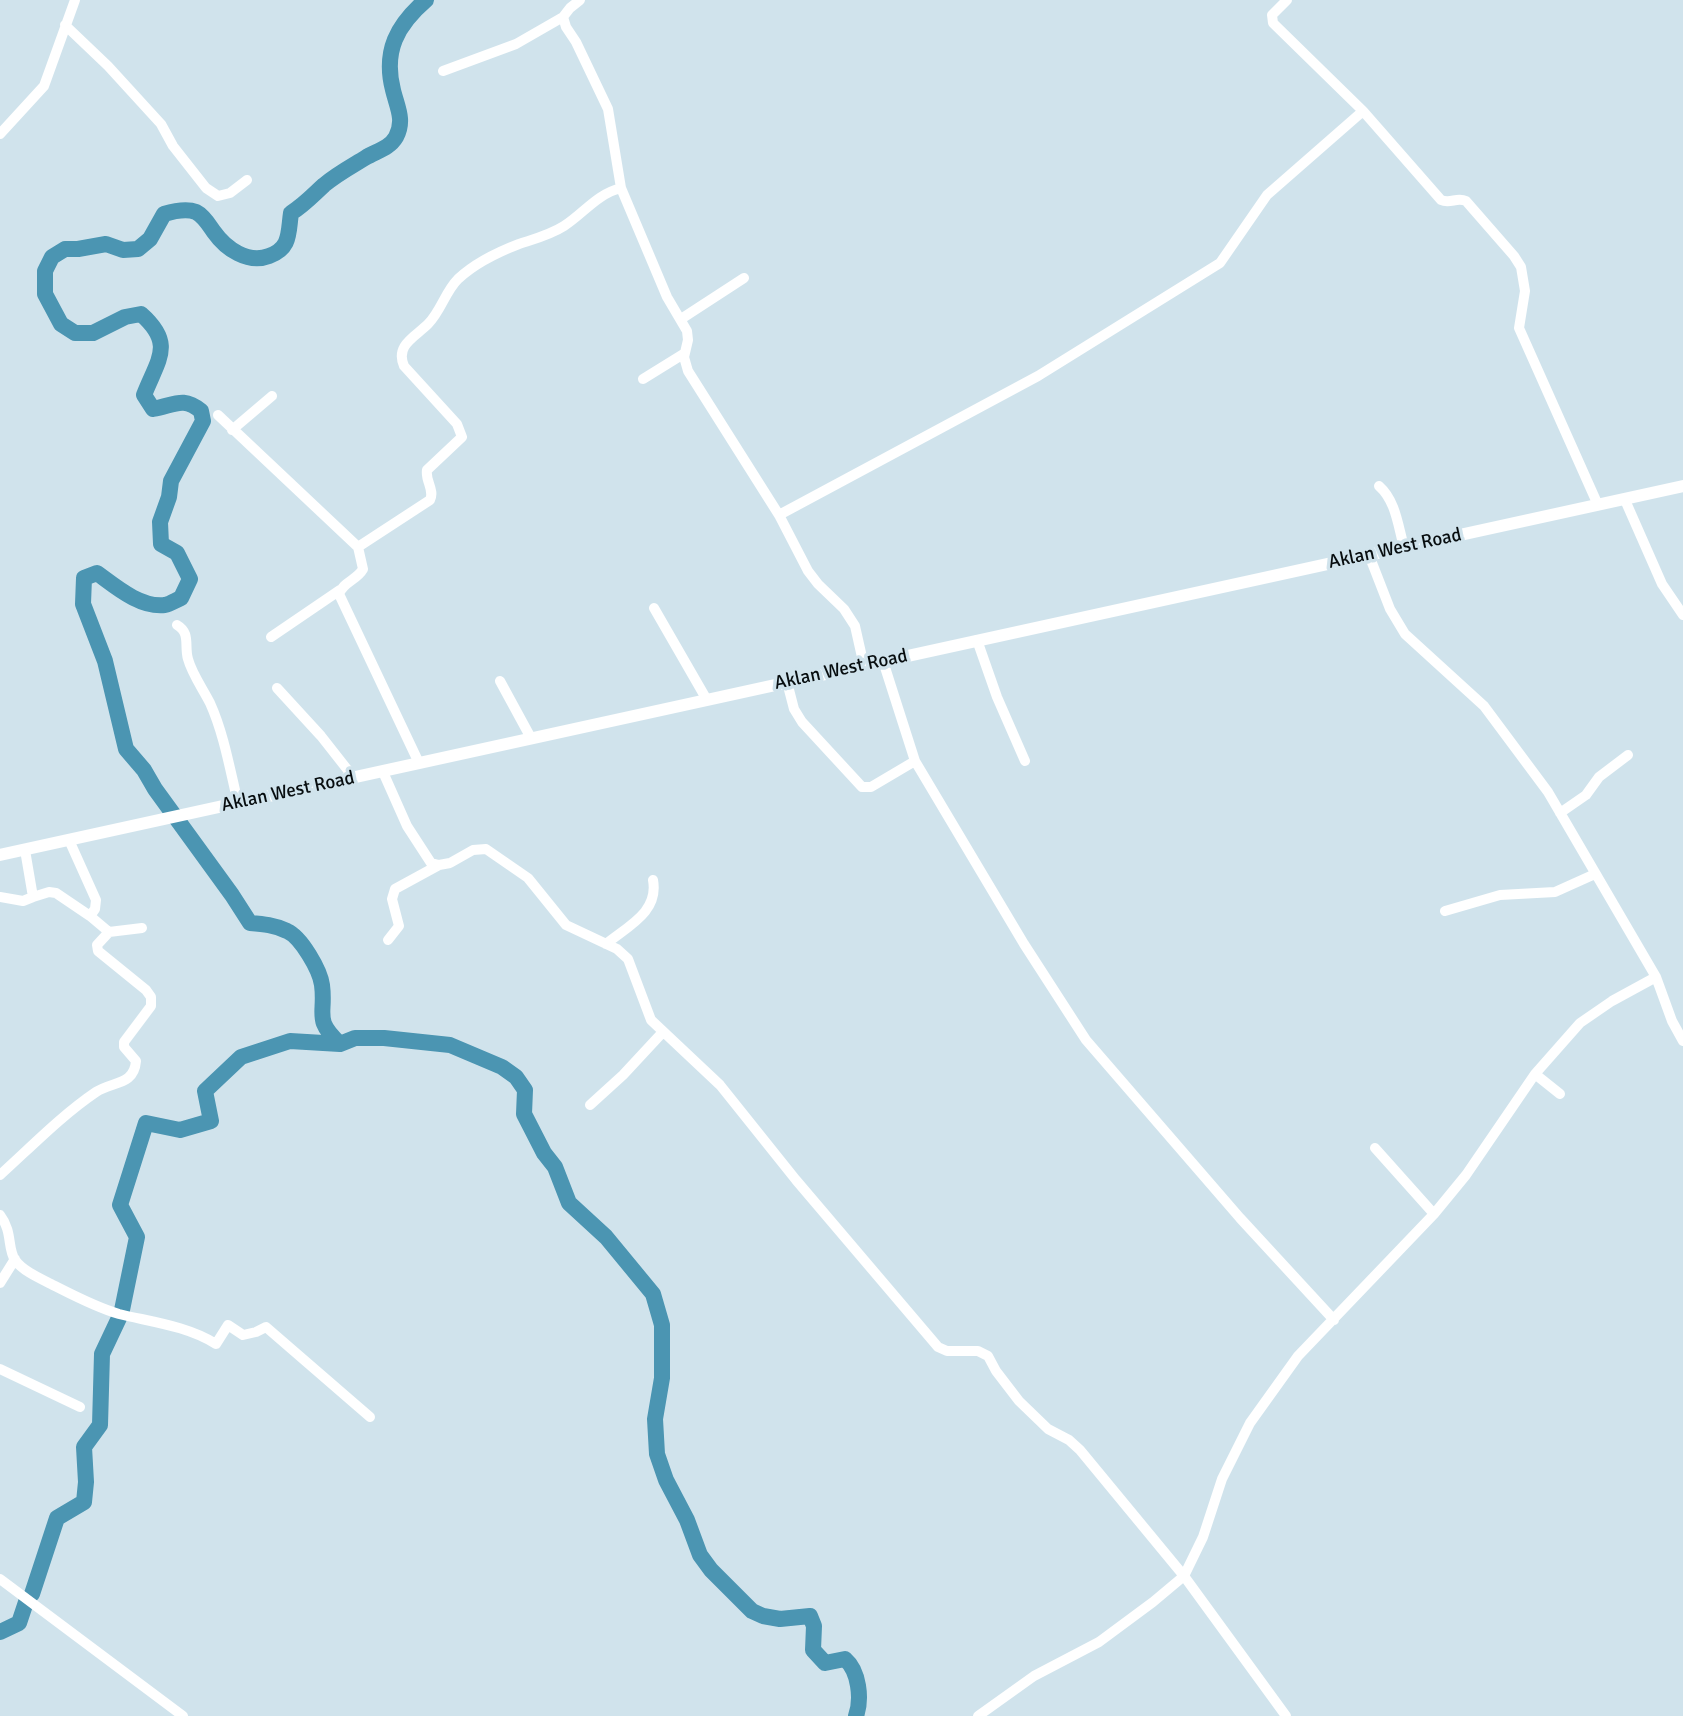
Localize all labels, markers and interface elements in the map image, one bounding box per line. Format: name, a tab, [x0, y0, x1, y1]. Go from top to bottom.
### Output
street label: Aklan West Road	[1326, 524, 1464, 574]
street label: Aklan West Road	[772, 645, 910, 695]
street label: Aklan West Road	[219, 767, 357, 817]

